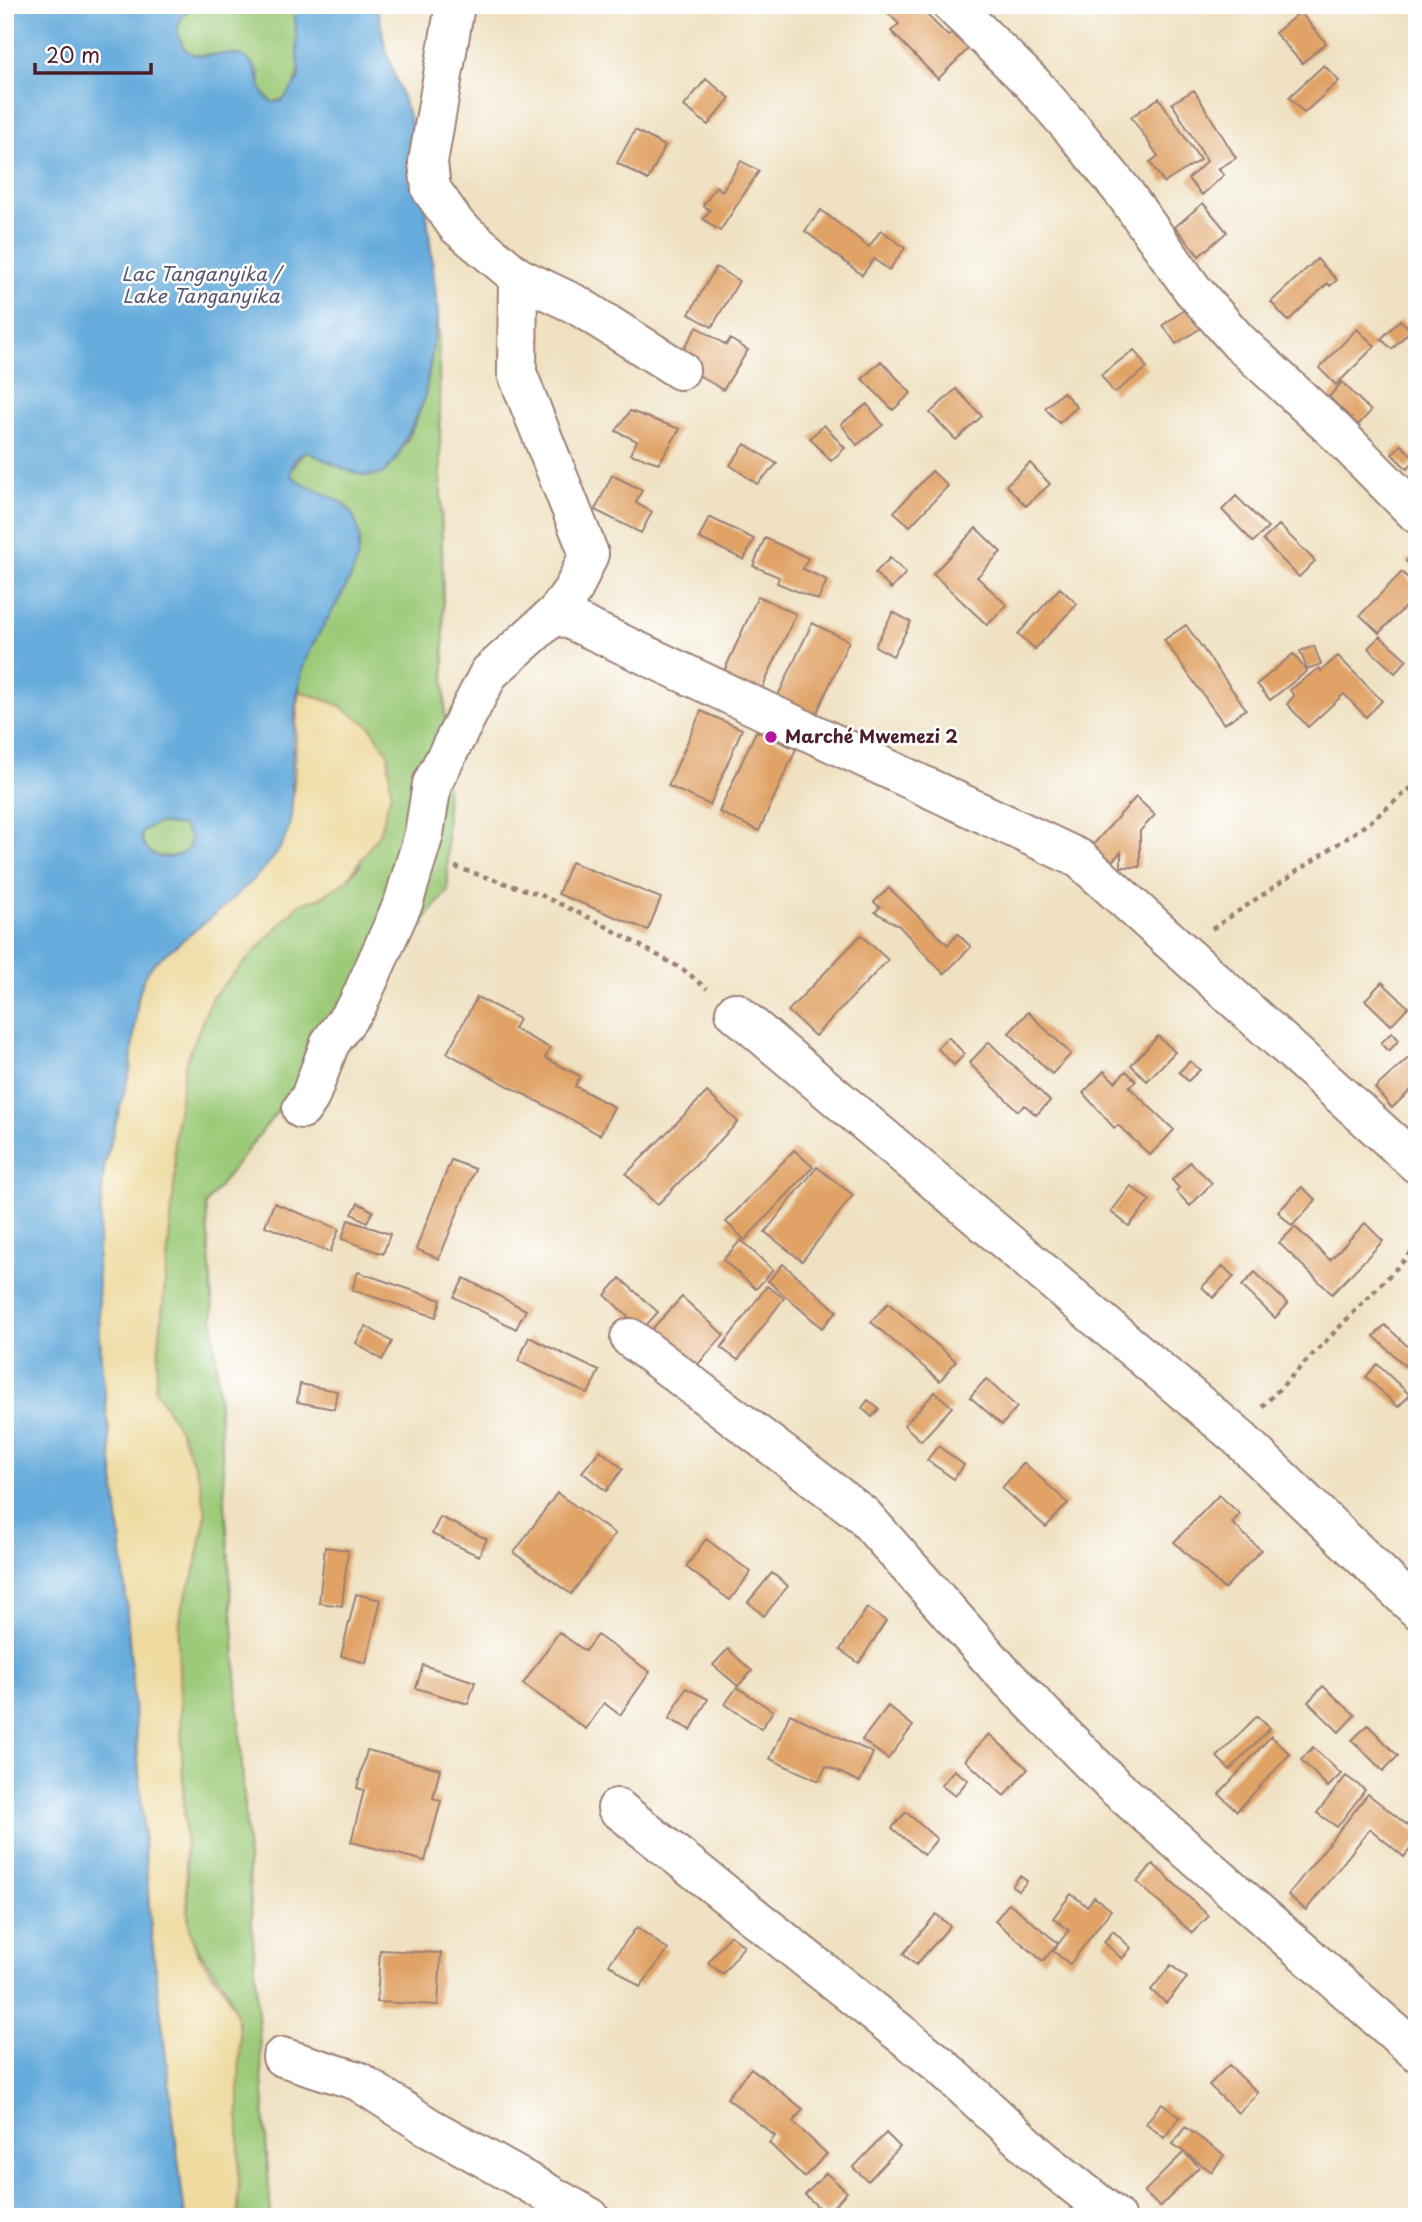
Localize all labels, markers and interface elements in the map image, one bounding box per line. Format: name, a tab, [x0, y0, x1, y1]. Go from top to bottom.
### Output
scale bar	[35, 32, 150, 76]
text: 20 m	[46, 38, 100, 70]
water label: Lac Tanganyika / Lake Tanganyika	[121, 259, 285, 309]
place label: Marché Mwemezi 2	[785, 722, 958, 749]
marker: Marché Mwemezi 2	[763, 729, 779, 745]

